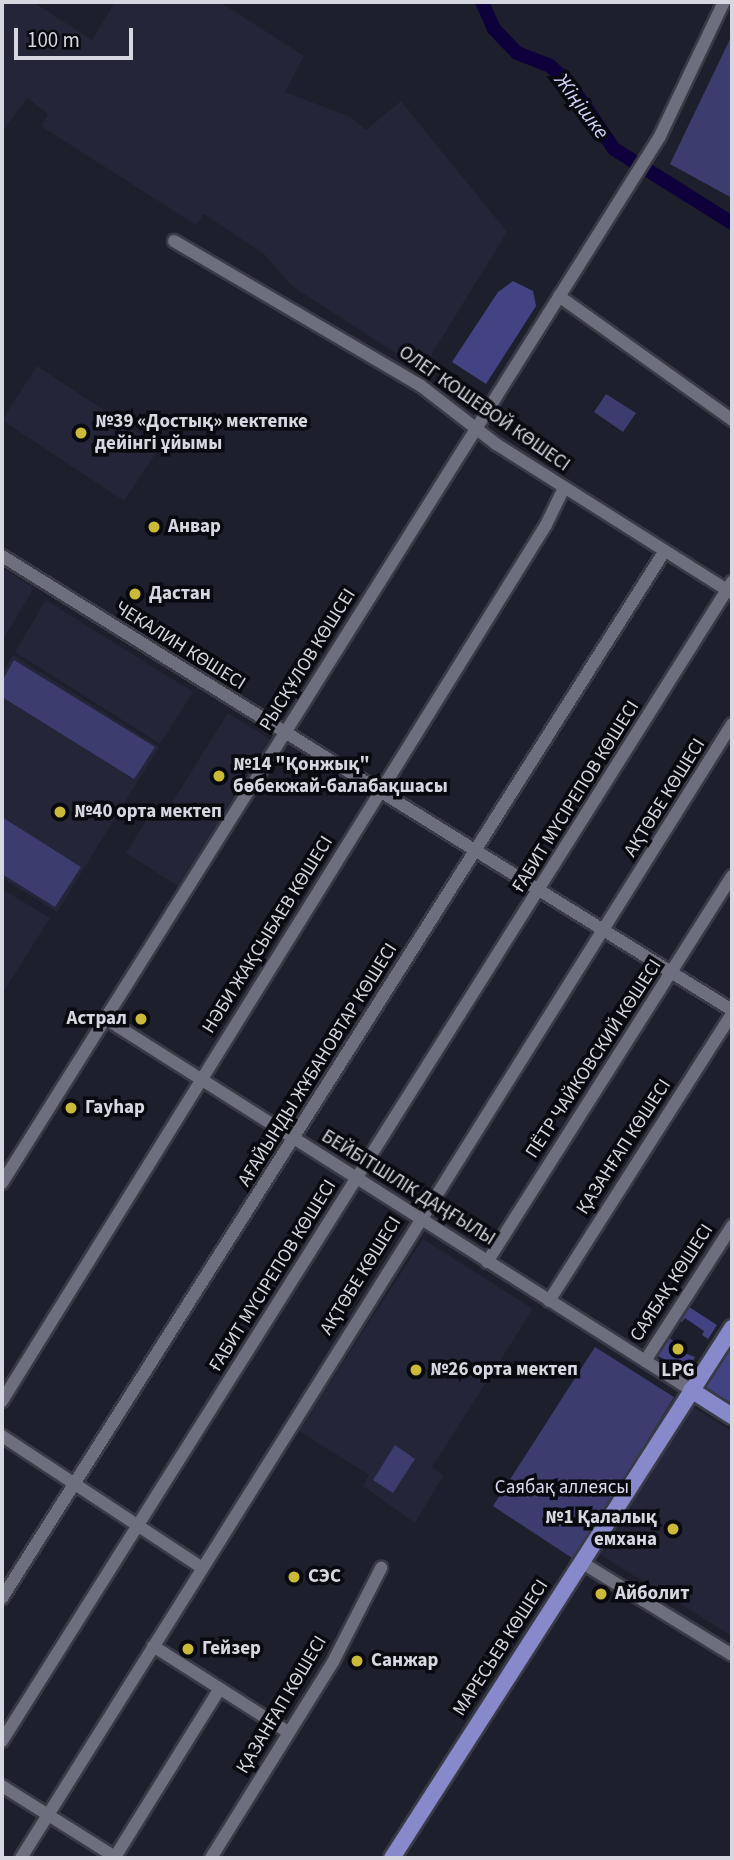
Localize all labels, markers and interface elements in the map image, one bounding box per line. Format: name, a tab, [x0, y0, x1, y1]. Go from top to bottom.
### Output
scale bar	[18, 14, 136, 58]
text: 100 m	[27, 25, 80, 55]
water label: Жіңішке	[549, 68, 615, 144]
street label: ОЛЕГ КОШЕВОЙ КӨШЕСІ	[394, 341, 574, 477]
place label: №39 «Достық» мектепке дейінгі ұйымы	[95, 411, 308, 455]
marker: №39 «Достық» мектепке дейінгі ұйымы	[73, 425, 89, 441]
place label: Анвар	[168, 516, 221, 538]
marker: Анвар	[146, 519, 162, 535]
place label: Дастан	[149, 583, 211, 605]
street label: РЫСҚҰЛОВ КӨШСЕІ	[255, 585, 361, 735]
marker: Дастан	[127, 586, 143, 602]
street label: ЧЕКАЛИН КӨШЕСІ	[111, 597, 249, 695]
street label: ҒАБИТ МҮСІРЕПОВ КӨШЕСІ	[508, 697, 644, 897]
street label: АҚТӨБЕ КӨШЕСІ	[619, 735, 711, 861]
place label: №14 "Қонжық" бөбекжай-балабақшасы	[233, 754, 448, 798]
marker: №14 "Қонжық" бөбекжай-балабақшасы	[211, 768, 227, 784]
place label: №40 орта мектеп	[74, 801, 222, 823]
marker: №40 орта мектеп	[52, 804, 68, 820]
street label: НӘБИ ЖАҚСЫБАЕВ КӨШЕСІ	[198, 832, 338, 1038]
street label: АҒАЙЫНДЫ ЖҰБАНОВТАР КӨШЕСІ	[233, 939, 403, 1191]
street label: ПЁТР ЧАЙКОВСКИЙ КӨШЕСІ	[521, 955, 667, 1163]
place label: Астрал	[67, 1008, 127, 1030]
marker: Астрал	[133, 1011, 149, 1027]
street label: ҚАЗАНҒАП КӨШЕСІ	[572, 1075, 676, 1219]
place label: Гауhар	[85, 1097, 145, 1119]
marker: Гауhар	[63, 1100, 79, 1116]
street label: БЕЙБІТШІЛІК ДАҢҒЫЛЫ	[317, 1125, 499, 1251]
street label: ҒАБИТ МҮСІРЕПОВ КӨШЕСІ	[205, 1176, 341, 1376]
street label: АҚТӨБЕ КӨШЕСІ	[315, 1213, 407, 1339]
street label: САЯБАҚ КӨШЕСІ	[626, 1220, 718, 1346]
marker: LPG	[670, 1341, 686, 1357]
place label: №26 орта мектеп	[430, 1359, 578, 1381]
place label: LPG	[661, 1360, 695, 1382]
marker: №26 орта мектеп	[408, 1362, 424, 1378]
park label: Саябақ аллеясы	[495, 1477, 629, 1499]
place label: №1 Қалалық емхана	[545, 1507, 657, 1551]
marker: №1 Қалалық емхана	[663, 1519, 683, 1539]
place label: СЭС	[308, 1566, 341, 1588]
marker: СЭС	[286, 1569, 302, 1585]
street label: МАРЕСЬЕВ КӨШЕСІ	[448, 1576, 554, 1720]
place label: Айболит	[615, 1583, 689, 1605]
marker: Айболит	[593, 1586, 609, 1602]
street label: ҚАЗАНҒАП КӨШЕСІ	[232, 1632, 332, 1778]
place label: Гейзер	[202, 1638, 261, 1660]
marker: Гейзер	[180, 1641, 196, 1657]
place label: Санжар	[371, 1650, 438, 1672]
marker: Санжар	[349, 1653, 365, 1669]

